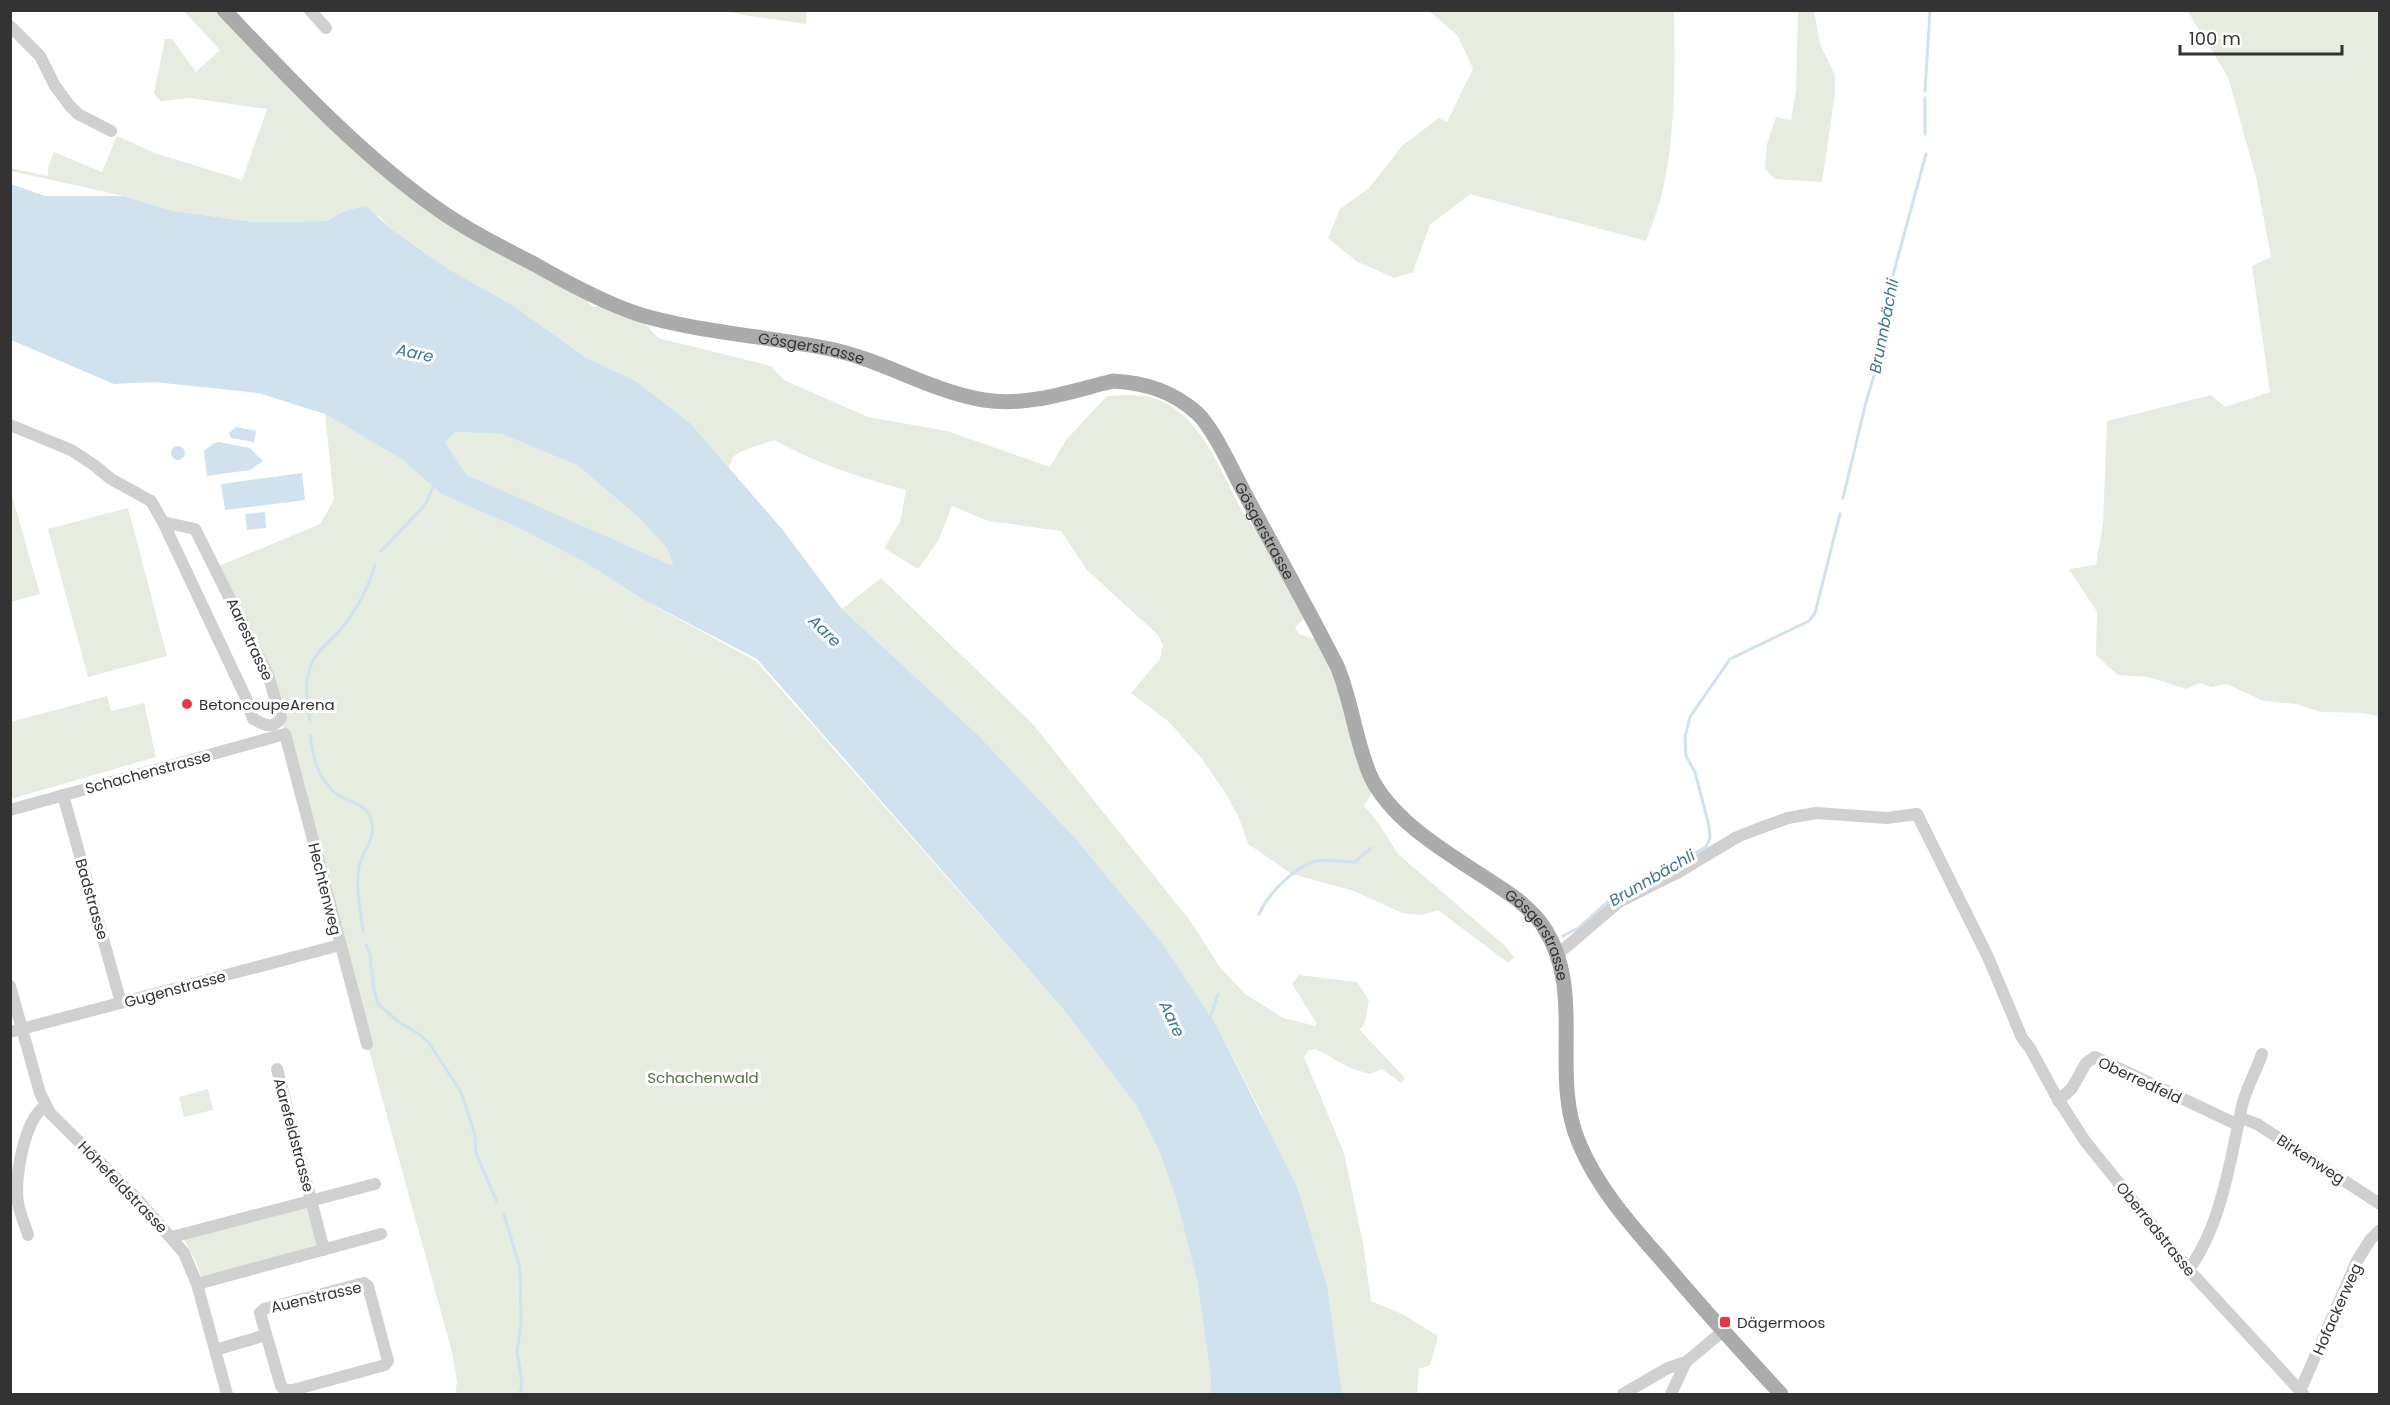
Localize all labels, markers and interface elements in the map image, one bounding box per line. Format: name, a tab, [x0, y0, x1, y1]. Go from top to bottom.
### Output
scale bar	[2180, 18, 2342, 56]
text: 100 m	[2189, 26, 2241, 51]
water label: Brunnbächli	[1864, 276, 1905, 375]
street label: Gösgerstrasse	[757, 327, 868, 369]
water label: Aare	[393, 338, 436, 368]
street label: Gösgerstrasse	[1230, 478, 1300, 583]
street label: Aarestrasse	[222, 594, 278, 684]
water label: Aare	[803, 609, 846, 652]
place label: BetoncoupeArena	[199, 694, 335, 715]
marker: BetoncoupeArena	[180, 697, 194, 711]
street label: Schachenstrasse	[83, 745, 213, 799]
street label: Hechtenweg	[303, 841, 347, 937]
water label: Brunnbächli	[1605, 844, 1700, 912]
street label: Badstrasse	[70, 856, 114, 942]
street label: Gösgerstrasse	[1501, 884, 1574, 982]
street label: Gugenstrasse	[122, 965, 228, 1013]
water label: Aare	[1153, 996, 1190, 1041]
street label: Oberredfeld	[2095, 1051, 2185, 1109]
park label: Schachenwald	[647, 1067, 759, 1088]
street label: Aarefeldstrasse	[269, 1076, 319, 1194]
street label: Birkenweg	[2273, 1129, 2349, 1189]
street label: Höhefeldstrasse	[73, 1136, 173, 1238]
street label: Oberredstrasse	[2111, 1177, 2201, 1281]
street label: Hofackerweg	[2307, 1260, 2367, 1358]
street label: Auenstrasse	[269, 1276, 363, 1318]
place label: Dägermoos	[1737, 1312, 1825, 1333]
marker: Dägermoos	[1718, 1315, 1732, 1329]

